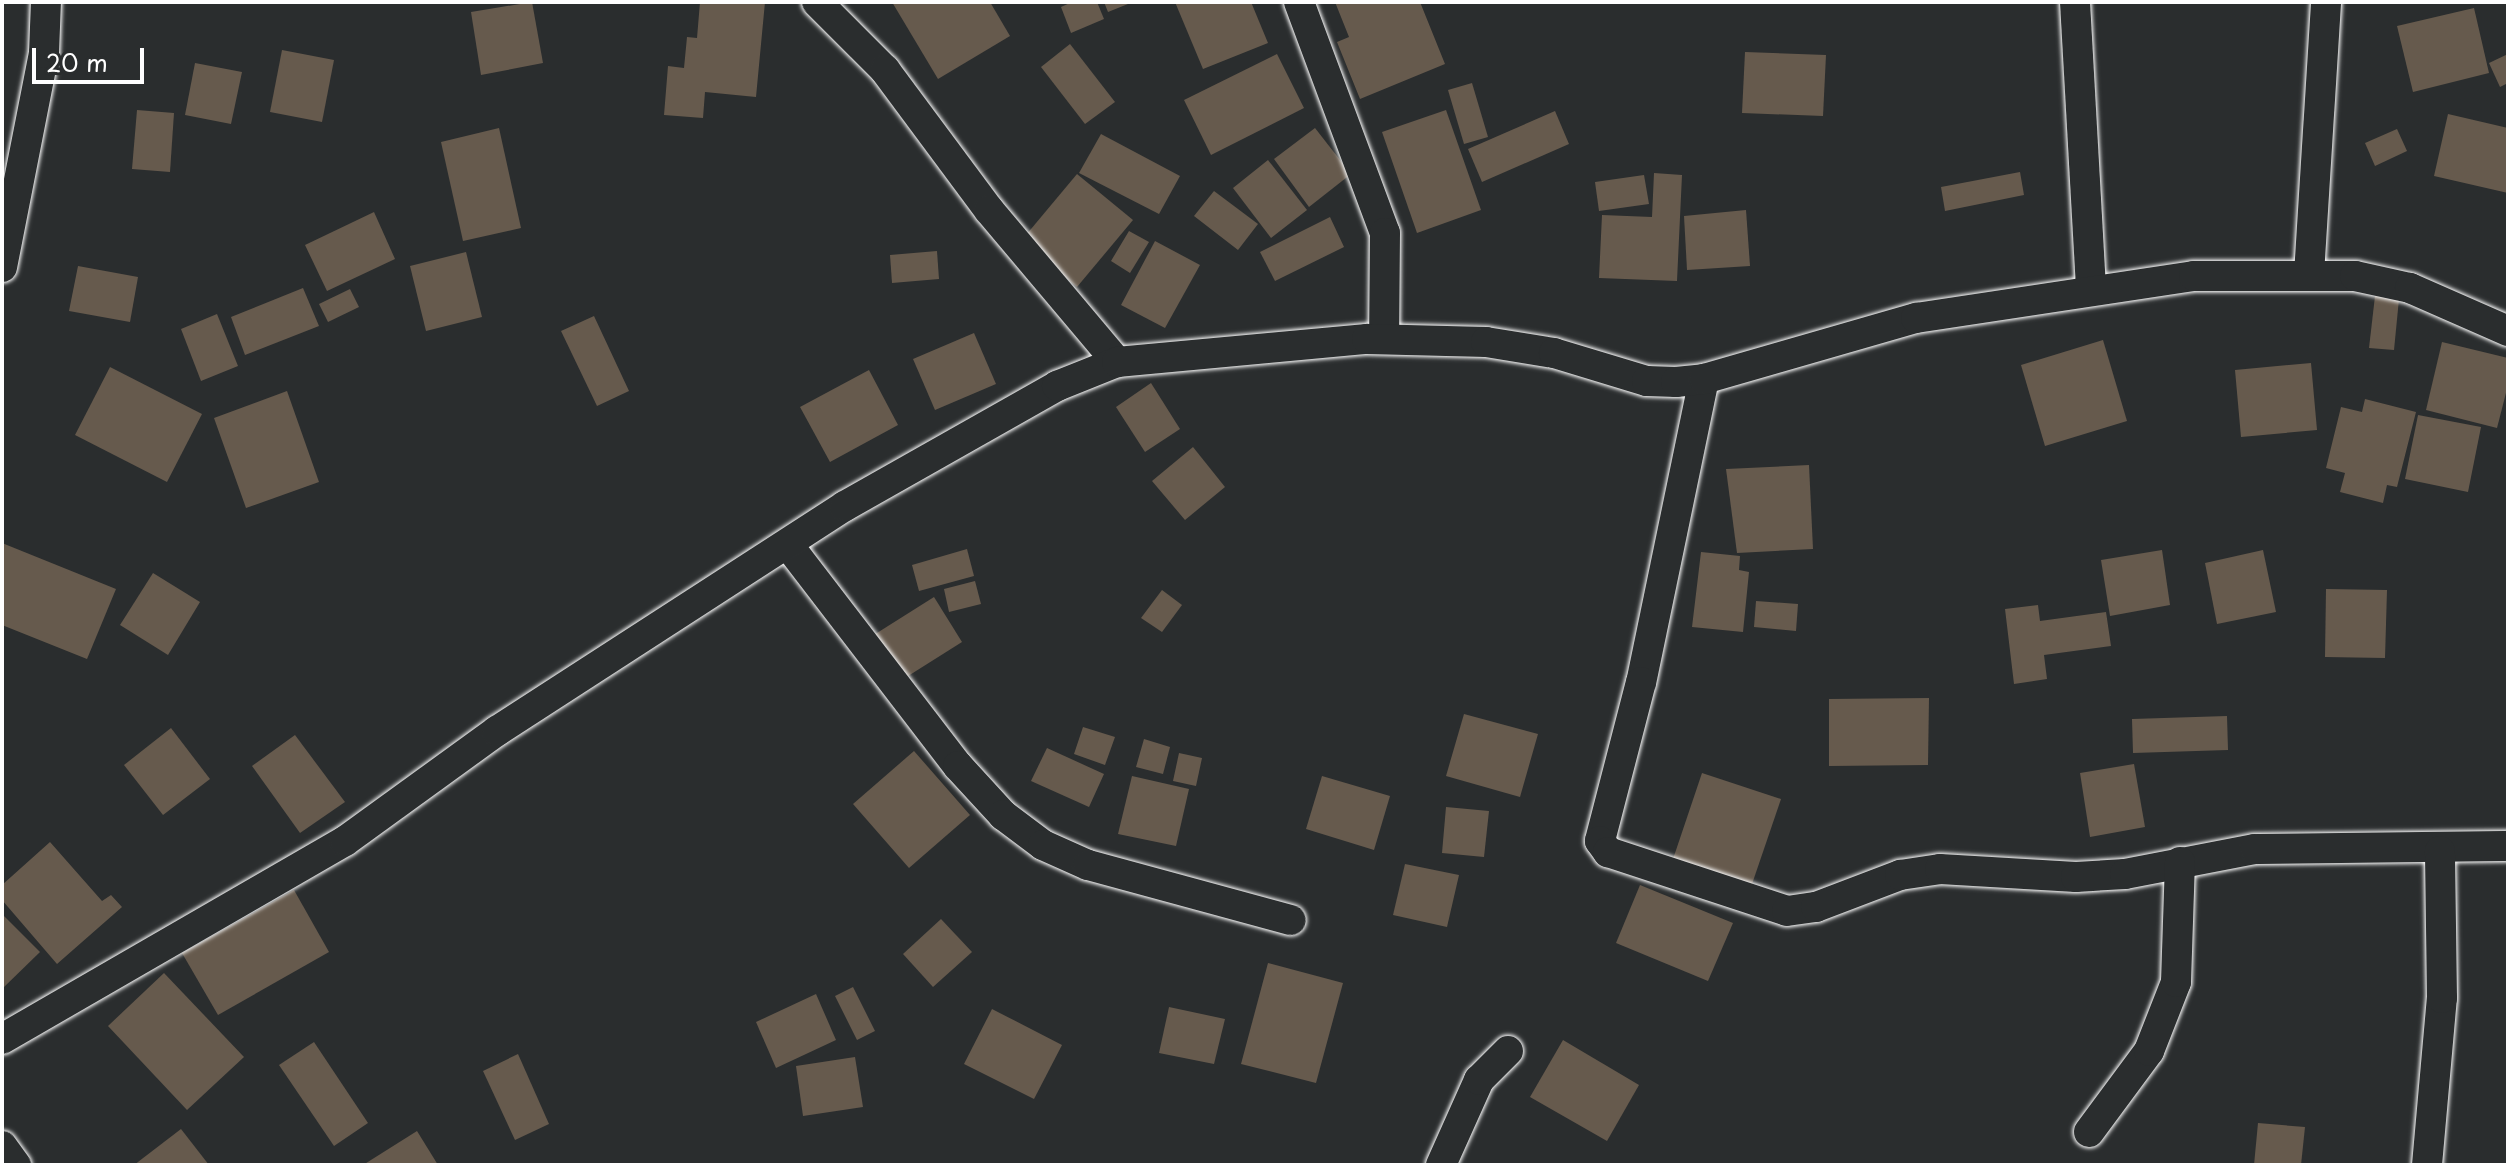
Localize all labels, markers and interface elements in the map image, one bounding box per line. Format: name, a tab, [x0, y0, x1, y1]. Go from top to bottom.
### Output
scale bar	[36, 32, 148, 82]
text: 20 m	[46, 44, 108, 80]

